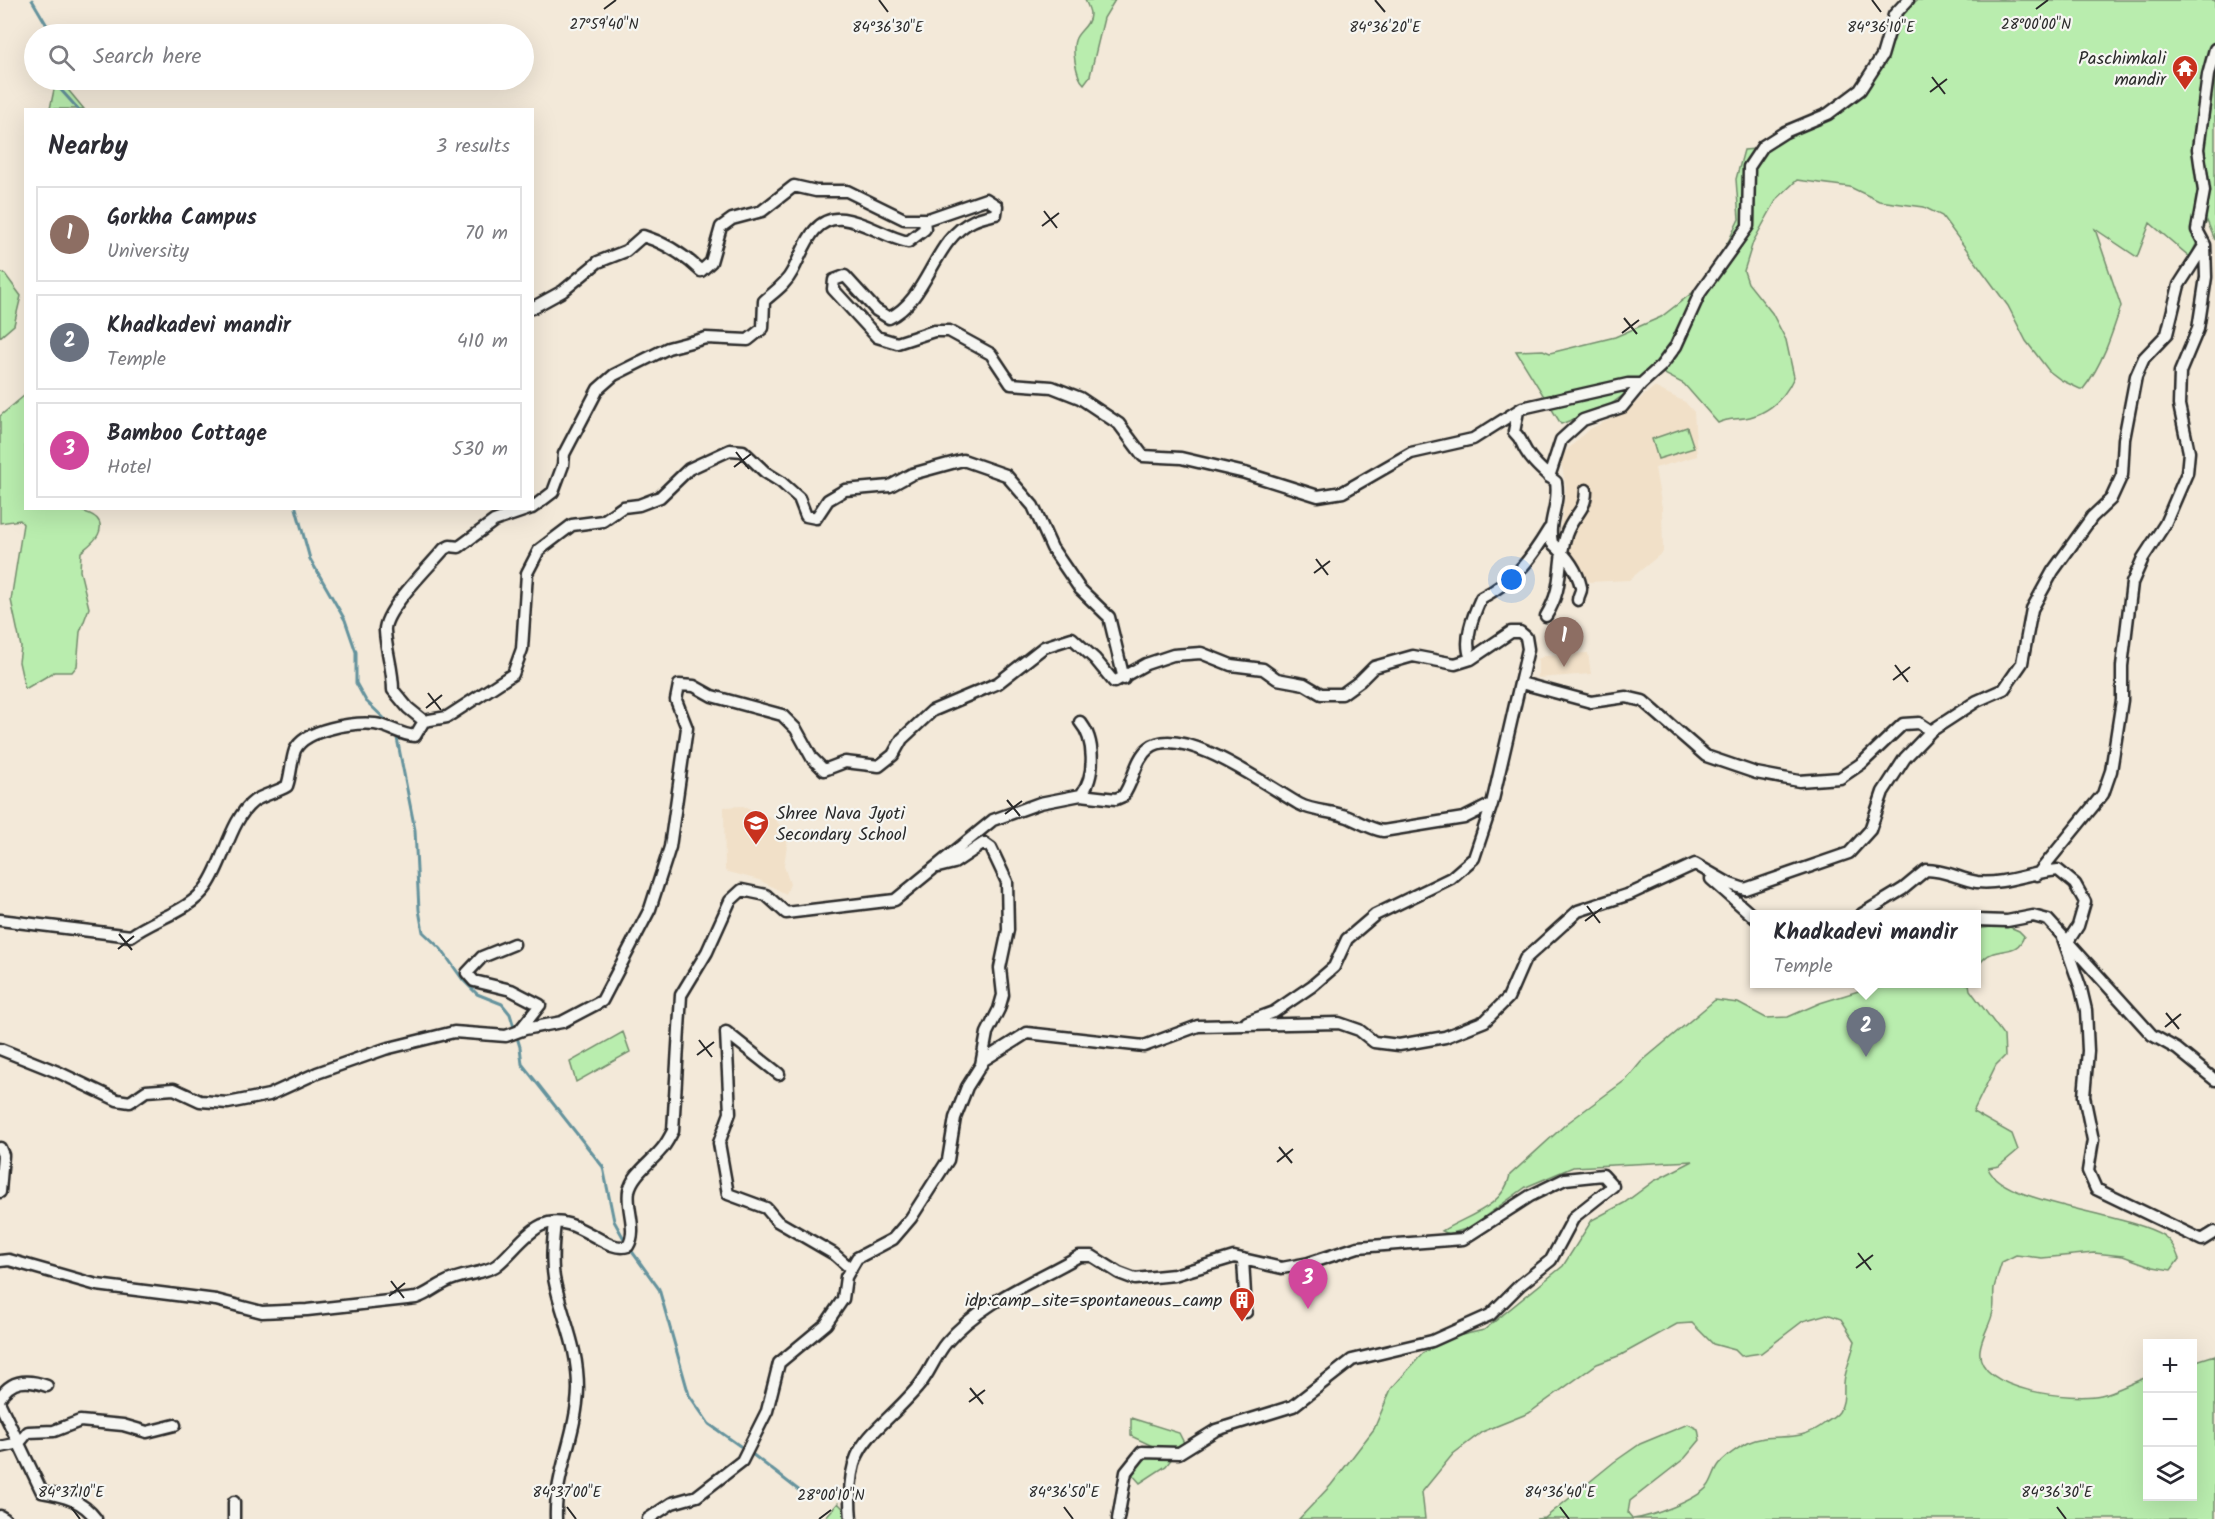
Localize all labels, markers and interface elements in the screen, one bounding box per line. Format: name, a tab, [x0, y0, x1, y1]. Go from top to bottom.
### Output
text: 27°59'40"N	[569, 13, 639, 37]
text: 28°00'00"N	[2001, 13, 2071, 37]
text: 84°36'30"E	[852, 16, 925, 40]
text: 84°36'20"E	[1349, 16, 1422, 40]
text: 84°36'10"E	[1847, 16, 1916, 40]
search box	[24, 24, 534, 90]
text: Search here	[93, 40, 201, 75]
icon: search	[45, 41, 78, 74]
place label: Paschimkali mandir	[2078, 45, 2167, 95]
temple icon: Paschimkali mandir	[2170, 53, 2200, 91]
text: Nearby	[48, 126, 128, 168]
text: 3 results	[436, 131, 510, 163]
text: Gorkha Campus	[107, 201, 257, 236]
text: 1	[66, 218, 73, 250]
text: 70 m	[465, 218, 508, 250]
text: University	[107, 236, 189, 268]
text: Khadkadevi mandir	[107, 309, 291, 344]
text: 2	[64, 326, 75, 358]
text: 410 m	[457, 326, 508, 358]
text: Temple	[107, 344, 166, 376]
text: Bamboo Cottage	[107, 417, 267, 452]
text: 3	[64, 434, 75, 466]
text: 530 m	[452, 434, 508, 466]
text: Hotel	[107, 452, 151, 484]
your location	[1497, 565, 1526, 594]
pin: 1	[1544, 618, 1584, 667]
place label: Shree Nava Jyoti Secondary School	[776, 800, 907, 850]
school or university icon: Shree Nava Jyoti Secondary School	[741, 808, 771, 846]
popup	[1750, 910, 1981, 988]
text: Khadkadevi mandir	[1774, 916, 1957, 951]
text: Temple	[1774, 951, 1833, 983]
pin: 2	[1846, 1008, 1886, 1057]
pin: 3	[1288, 1260, 1328, 1309]
building icon: idp:camp_site=spontaneous_camp	[1227, 1285, 1257, 1323]
place label: idp:camp_site=spontaneous_camp	[965, 1287, 1222, 1316]
map controls	[2143, 1339, 2197, 1501]
button: +	[2143, 1339, 2197, 1393]
button: −	[2143, 1393, 2197, 1447]
button: layers	[2143, 1447, 2197, 1501]
text: 84°37'10"E	[38, 1481, 105, 1505]
text: 84°37'00"E	[533, 1481, 603, 1505]
text: 84°36'50"E	[1029, 1481, 1101, 1505]
text: 84°36'40"E	[1525, 1481, 1597, 1505]
text: 84°36'30"E	[2021, 1481, 2094, 1505]
text: 28°00'10"N	[797, 1484, 865, 1508]

